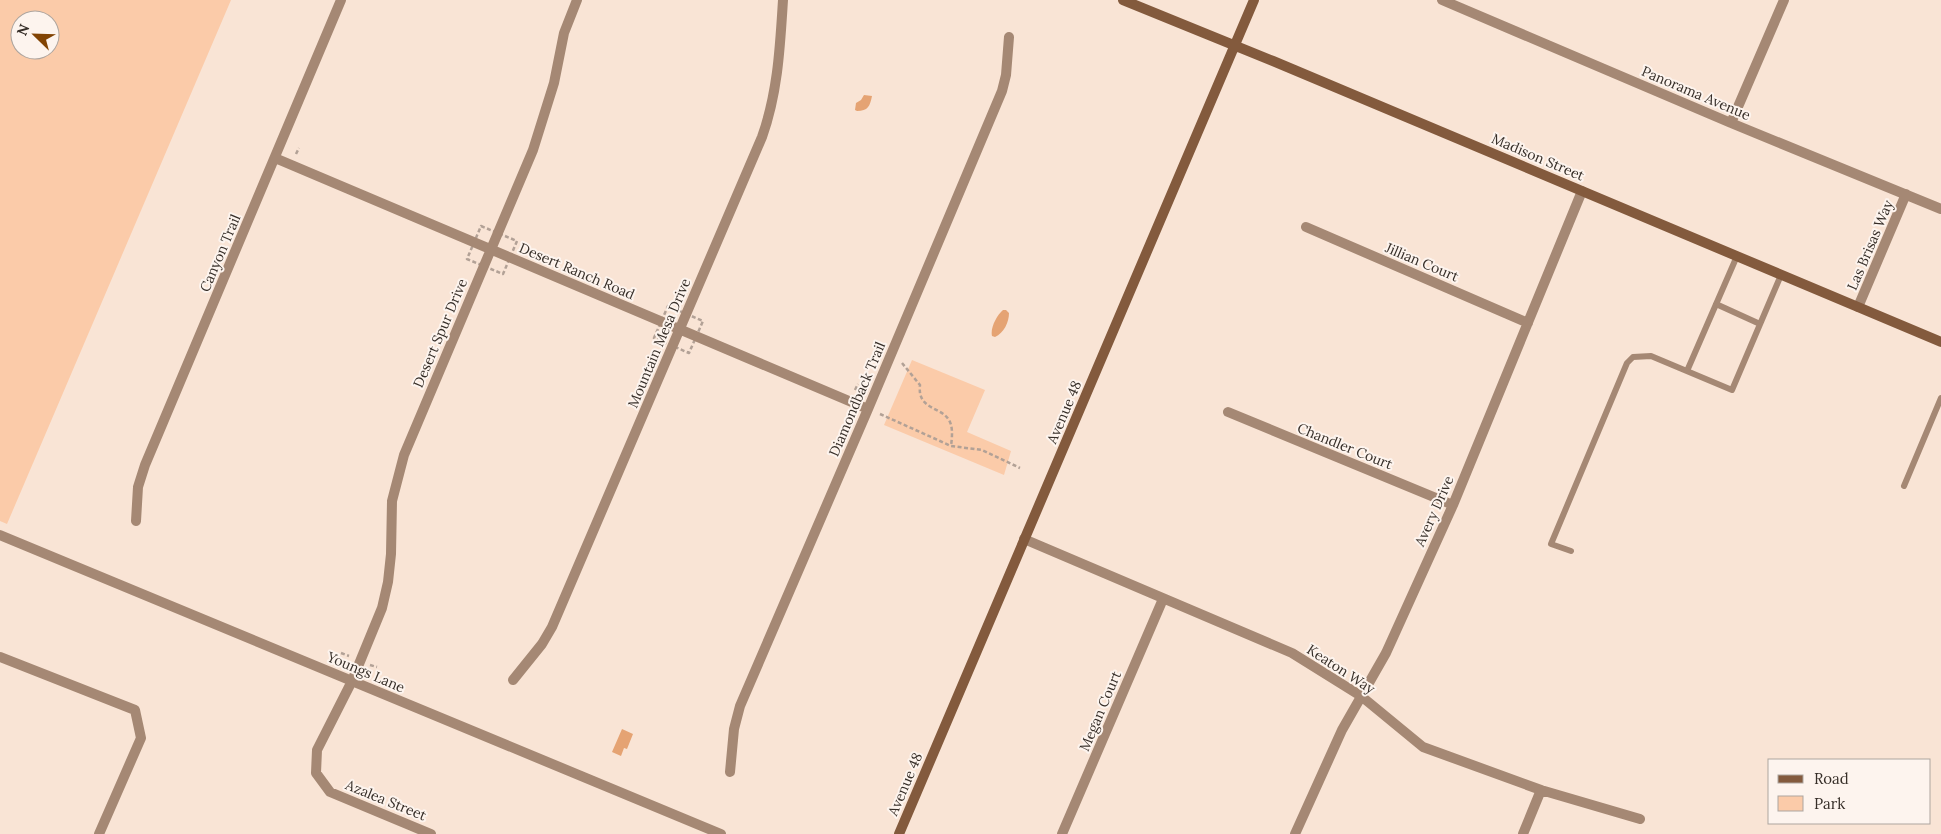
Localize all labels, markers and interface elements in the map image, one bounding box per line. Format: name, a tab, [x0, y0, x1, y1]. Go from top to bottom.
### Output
north arrow	[10, 10, 60, 60]
text: N	[13, 21, 34, 38]
street label: Panorama Avenue	[1639, 62, 1753, 124]
street label: Madison Street	[1489, 129, 1588, 185]
street label: Las Brisas Way	[1843, 197, 1897, 293]
street label: Canyon Trail	[196, 211, 245, 295]
street label: Jillian Court	[1382, 238, 1462, 286]
street label: Desert Ranch Road	[516, 239, 638, 303]
street label: Desert Spur Drive	[409, 275, 471, 390]
street label: Mountain Mesa Drive	[624, 275, 695, 411]
street label: Diamondback Trail	[825, 339, 889, 459]
street label: Avenue 48	[1042, 378, 1085, 447]
street label: Chandler Court	[1295, 419, 1396, 474]
street label: Avery Drive	[1410, 472, 1458, 550]
street label: Keaton Way	[1304, 640, 1379, 698]
street label: Youngs Lane	[324, 647, 408, 697]
street label: Megan Court	[1075, 668, 1125, 754]
street label: Avenue 48	[883, 750, 926, 819]
legend	[1768, 759, 1931, 824]
text: Road	[1814, 769, 1849, 788]
street label: Azalea Street	[342, 775, 430, 825]
text: Park	[1814, 794, 1845, 813]

